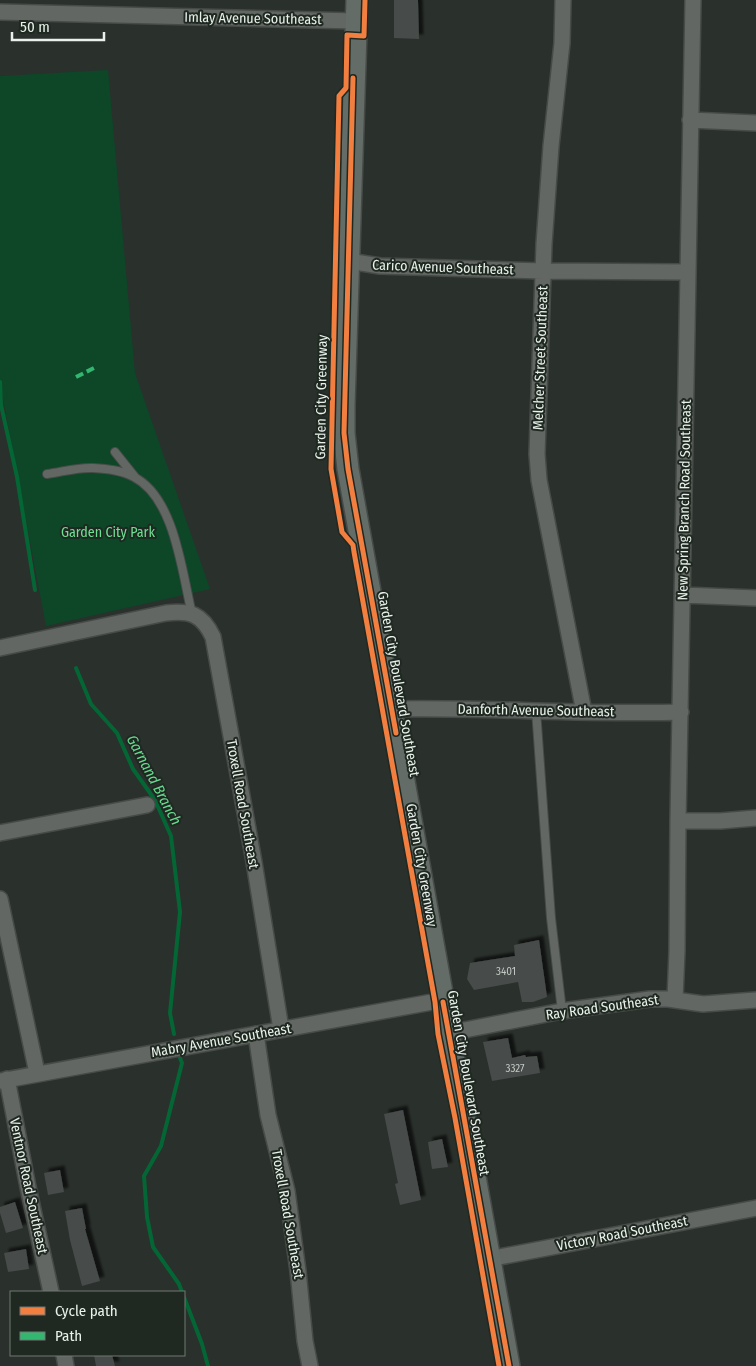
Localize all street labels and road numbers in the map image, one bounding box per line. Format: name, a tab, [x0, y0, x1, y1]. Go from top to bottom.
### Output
street label: Imlay Avenue Southeast	[184, 9, 322, 28]
street label: Carico Avenue Southeast	[372, 257, 514, 278]
street label: Melcher Street Southeast	[529, 285, 552, 430]
street label: Garden City Greenway	[312, 334, 331, 460]
street label: New Spring Branch Road Southeast	[674, 399, 695, 601]
street label: Garden City Boulevard Southeast	[374, 590, 423, 778]
street label: Danforth Avenue Southeast	[457, 701, 615, 720]
street label: Troxell Road Southeast	[223, 738, 262, 871]
street label: Garden City Greenway	[402, 802, 441, 929]
street label: Garden City Boulevard Southeast	[444, 989, 493, 1177]
street label: Ray Road Southeast	[545, 991, 660, 1024]
street label: Mabry Avenue Southeast	[150, 1020, 293, 1061]
street label: Ventnor Road Southeast	[6, 1117, 51, 1256]
street label: Troxell Road Southeast	[268, 1148, 307, 1281]
street label: Victory Road Southeast	[555, 1212, 689, 1255]

